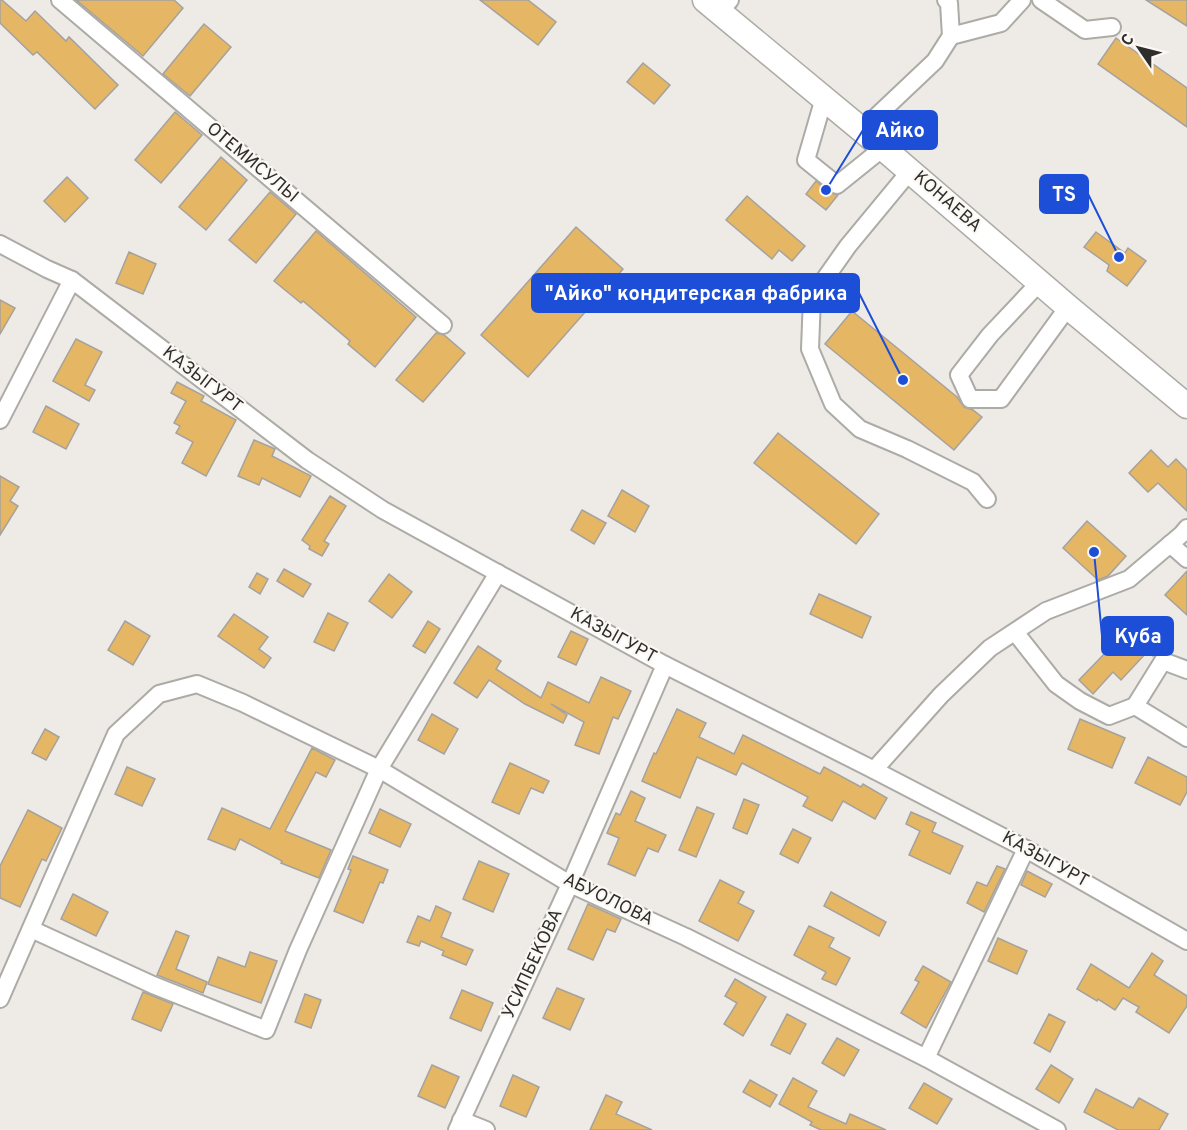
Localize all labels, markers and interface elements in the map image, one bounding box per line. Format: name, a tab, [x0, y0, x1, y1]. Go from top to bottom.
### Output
north arrow	[1109, 18, 1169, 78]
text: С	[1117, 31, 1139, 50]
callout: Айко	[863, 111, 937, 149]
street label: ОТЕМИСУЛЫ	[201, 118, 303, 208]
text: Айко	[875, 119, 925, 145]
street label: КОНАЕВА	[908, 166, 986, 238]
callout: TS	[1040, 175, 1088, 213]
text: TS	[1052, 183, 1076, 209]
callout: "Айко" кондитерская фабрика	[532, 274, 859, 312]
text: "Айко" кондитерская фабрика	[545, 282, 847, 308]
street label: КАЗЫГУРТ	[157, 341, 247, 419]
street label: КАЗЫГУРТ	[566, 603, 660, 669]
callout: Куба	[1102, 617, 1173, 655]
text: Куба	[1114, 625, 1162, 651]
street label: КАЗЫГУРТ	[998, 827, 1092, 893]
street label: АБУОЛОВА	[559, 868, 657, 932]
street label: УСИПБЕКОВА	[498, 905, 568, 1023]

